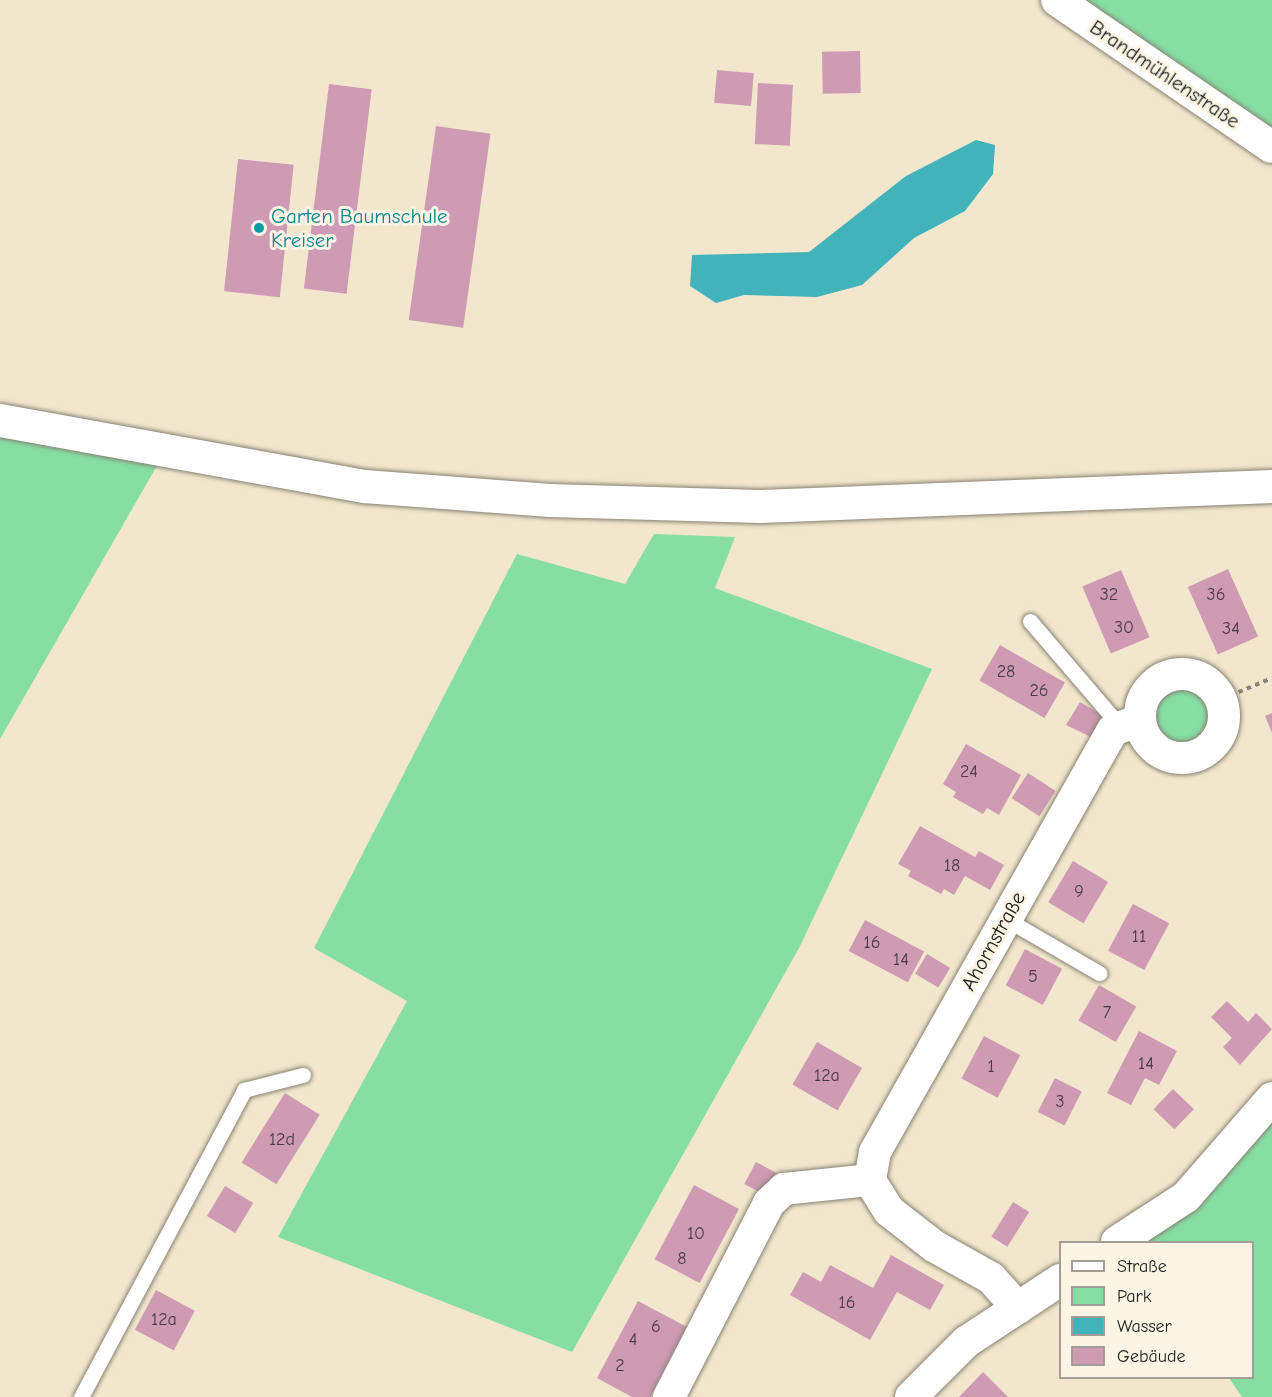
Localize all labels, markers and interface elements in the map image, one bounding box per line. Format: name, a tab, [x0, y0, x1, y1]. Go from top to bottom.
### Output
street label: Brandmühlenstraße	[1085, 14, 1245, 134]
place label: Garten Baumschule Kreiser	[271, 203, 448, 253]
marker: Garten Baumschule Kreiser	[252, 221, 266, 235]
house number: 32	[1100, 584, 1118, 606]
house number: 36	[1207, 584, 1225, 606]
house number: 30	[1114, 617, 1134, 639]
house number: 34	[1222, 618, 1240, 640]
house number: 28	[997, 661, 1015, 683]
house number: 26	[1029, 680, 1049, 702]
house number: 24	[960, 761, 978, 783]
house number: 18	[944, 855, 960, 877]
house number: 9	[1074, 881, 1084, 903]
street label: Ahornstraße	[955, 887, 1031, 995]
house number: 11	[1132, 926, 1146, 948]
house number: 16	[864, 932, 880, 954]
house number: 14	[893, 949, 909, 971]
house number: 5	[1028, 966, 1038, 988]
house number: 7	[1103, 1002, 1111, 1024]
house number: 14	[1138, 1053, 1154, 1075]
house number: 1	[987, 1056, 995, 1078]
house number: 12a	[814, 1065, 840, 1087]
house number: 3	[1055, 1091, 1065, 1113]
house number: 12d	[269, 1129, 295, 1151]
house number: 10	[687, 1223, 705, 1245]
legend	[1059, 1241, 1254, 1379]
house number: 8	[677, 1248, 687, 1270]
text: Straße	[1117, 1256, 1167, 1277]
text: Park	[1117, 1286, 1151, 1307]
house number: 16	[839, 1292, 855, 1314]
house number: 12a	[151, 1309, 177, 1331]
house number: 6	[651, 1316, 661, 1338]
text: Wasser	[1117, 1316, 1172, 1337]
house number: 4	[629, 1329, 637, 1351]
text: Gebäude	[1117, 1346, 1186, 1367]
house number: 2	[615, 1355, 625, 1377]

